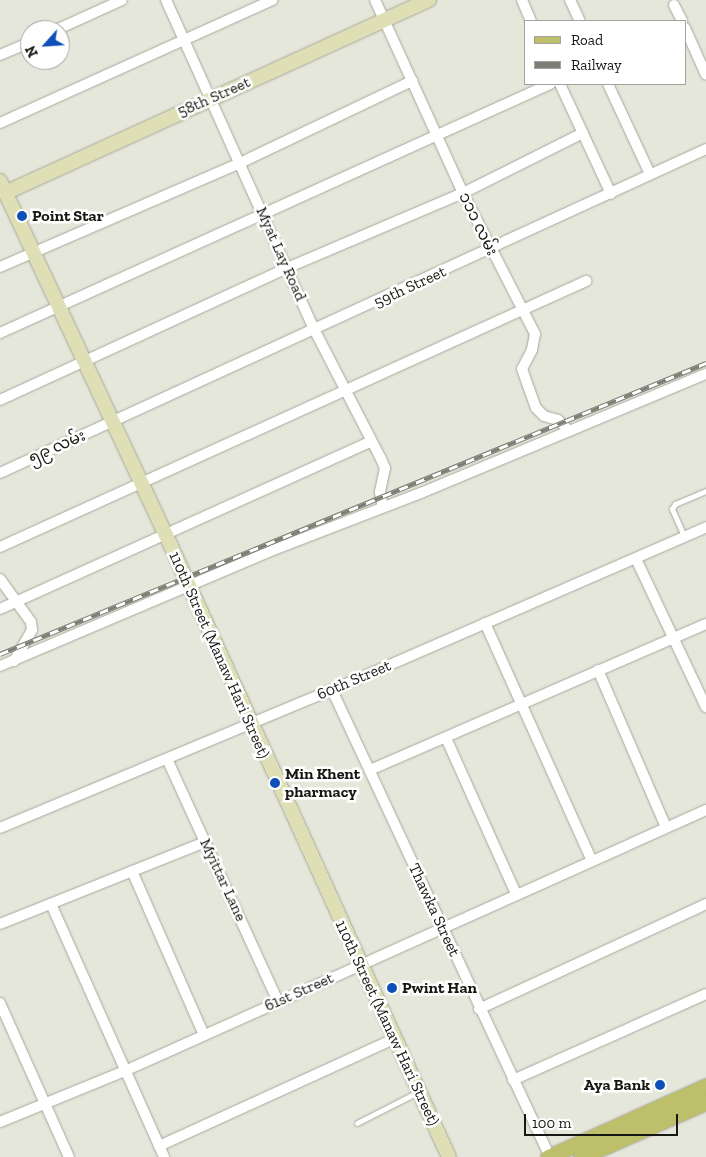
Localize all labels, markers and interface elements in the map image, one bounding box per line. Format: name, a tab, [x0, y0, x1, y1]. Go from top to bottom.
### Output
north arrow	[20, 20, 70, 70]
legend	[524, 20, 686, 85]
text: Road	[571, 31, 603, 49]
text: N	[22, 43, 42, 60]
text: Railway	[571, 56, 622, 74]
street label: 58th Street	[175, 72, 253, 122]
street label: ၁၁၁ လမ်း	[454, 189, 502, 259]
street label: Myat Lay Road	[252, 204, 310, 304]
place label: Point Star	[32, 206, 104, 226]
marker: Point Star	[16, 210, 28, 222]
street label: 59th Street	[371, 262, 449, 312]
street label: ၅၉ လမ်း	[26, 426, 88, 468]
street label: 110th Street (Manaw Hari Street)	[164, 548, 274, 762]
street label: 60th Street	[314, 656, 394, 704]
place label: Min Khent pharmacy	[285, 764, 360, 802]
marker: Min Khent pharmacy	[269, 777, 281, 789]
street label: Myittar Lane	[195, 835, 251, 925]
street label: Thawka Street	[404, 861, 464, 959]
street label: 110th Street (Manaw Hari Street)	[331, 917, 443, 1129]
street label: 61st Street	[262, 968, 336, 1016]
place label: Pwint Han	[402, 978, 477, 998]
marker: Pwint Han	[386, 982, 398, 994]
place label: Aya Bank	[584, 1075, 650, 1095]
marker: Aya Bank	[654, 1079, 666, 1091]
scale bar	[526, 1104, 680, 1136]
text: 100 m	[532, 1114, 571, 1132]

